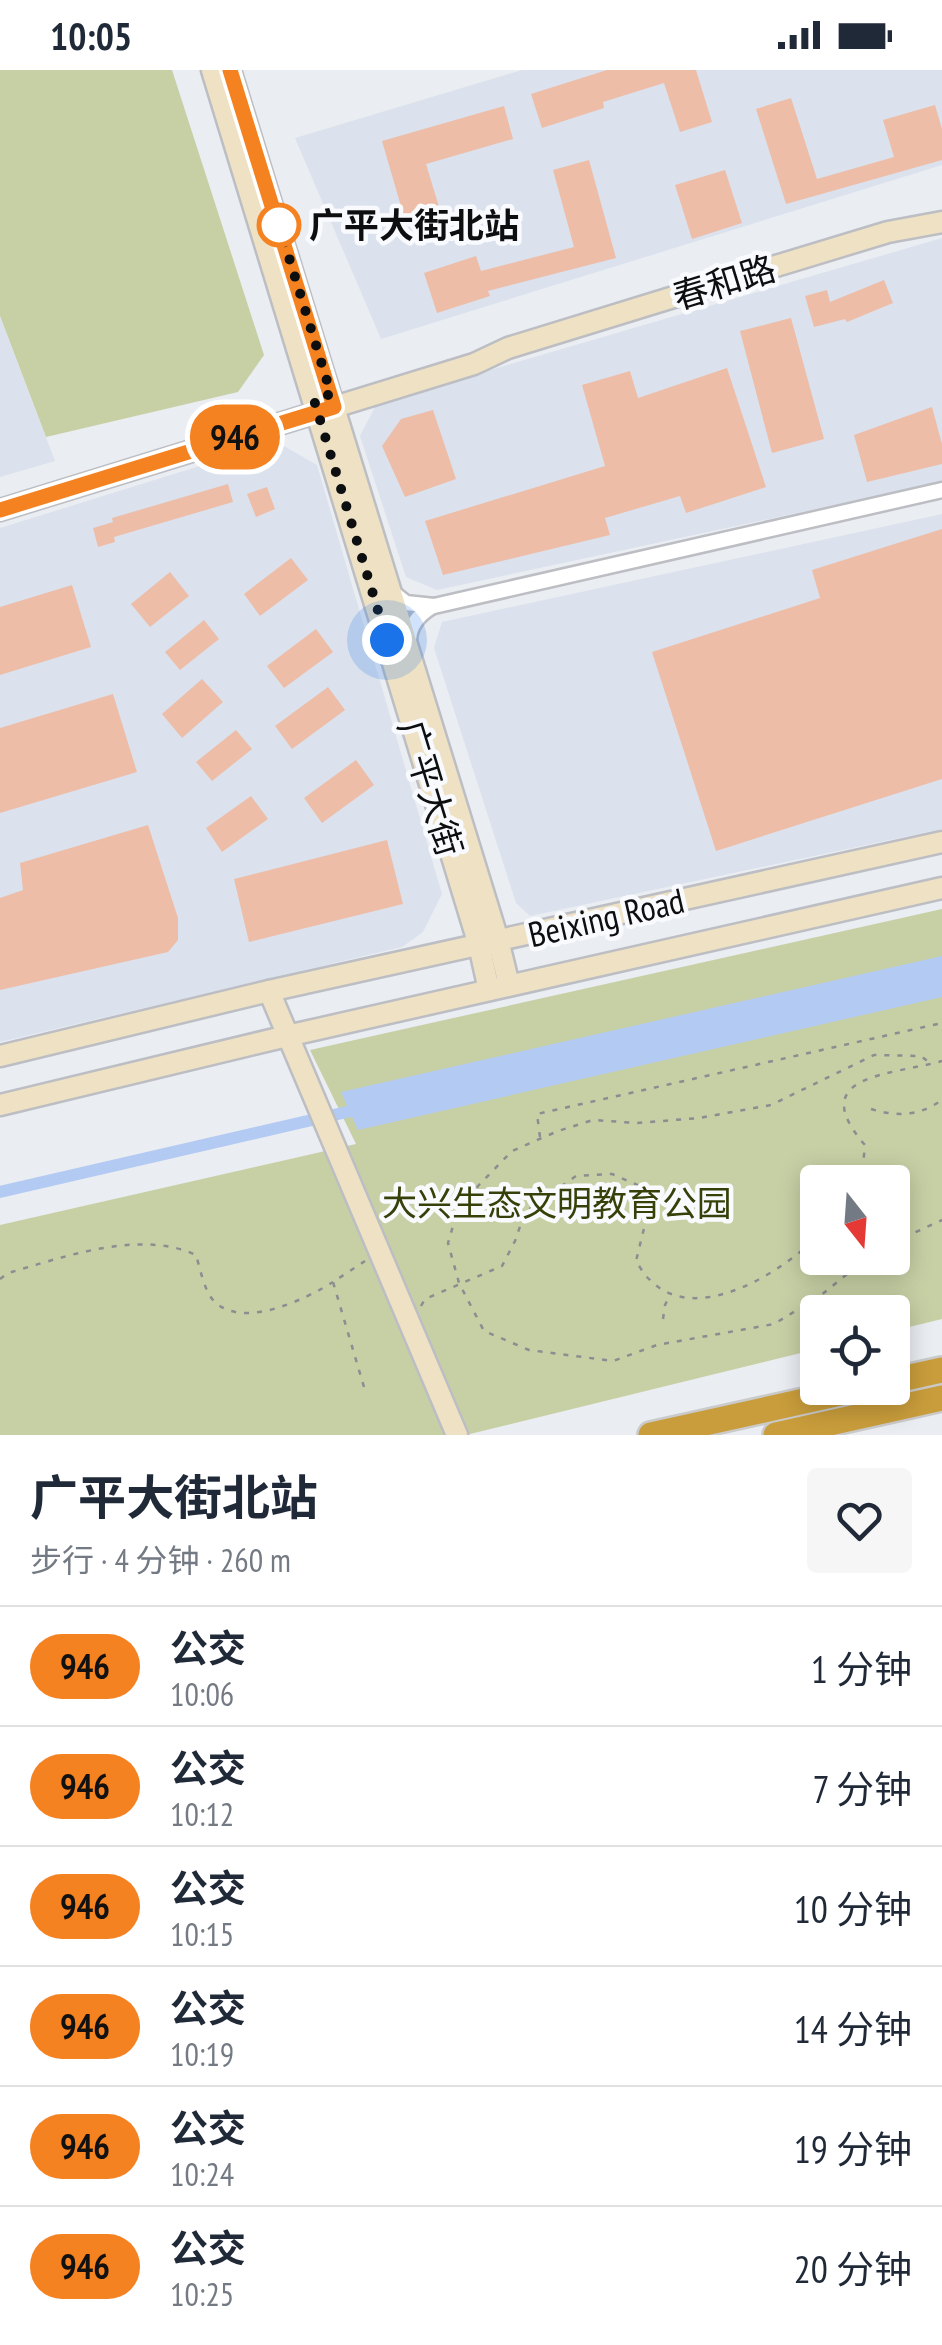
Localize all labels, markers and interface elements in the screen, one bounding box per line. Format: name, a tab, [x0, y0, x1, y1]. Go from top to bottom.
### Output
text: 10:05	[50, 11, 132, 60]
place label: 广平大街北站	[309, 202, 519, 248]
marker: 广平大街北站	[258, 204, 300, 246]
street label: 春和路	[667, 245, 781, 319]
line badge: 946	[178, 404, 292, 470]
text: 946	[210, 414, 260, 460]
your location	[362, 615, 412, 665]
street label: 广平大街	[389, 714, 473, 862]
street label: Beixing Road	[524, 877, 688, 957]
north arrow	[800, 1165, 910, 1275]
map controls	[800, 1165, 910, 1405]
park label: 大兴生态文明教育公园	[382, 1180, 732, 1226]
button: locate	[800, 1295, 910, 1405]
text: 广平大街北站	[30, 1466, 318, 1528]
button: heart	[807, 1468, 912, 1573]
text: 步行 · 4 分钟 · 260 m	[30, 1539, 291, 1581]
text: 公交	[170, 1623, 246, 1672]
text: 946	[60, 1643, 110, 1689]
text: 1 分钟	[811, 1644, 912, 1693]
text: 10:06	[170, 1673, 234, 1715]
text: 公交	[170, 1743, 246, 1792]
text: 946	[60, 1763, 110, 1809]
text: 7 分钟	[812, 1764, 912, 1813]
text: 10:12	[170, 1793, 234, 1835]
text: 公交	[170, 1863, 246, 1912]
text: 946	[60, 1883, 110, 1929]
text: 10 分钟	[794, 1884, 912, 1933]
text: 10:15	[170, 1913, 234, 1955]
text: 公交	[170, 1983, 246, 2032]
text: 946	[60, 2003, 110, 2049]
text: 14 分钟	[794, 2004, 912, 2053]
text: 10:19	[170, 2033, 234, 2075]
text: 公交	[170, 2103, 246, 2152]
text: 946	[60, 2123, 110, 2169]
text: 19 分钟	[794, 2124, 912, 2173]
text: 10:24	[170, 2153, 234, 2195]
text: 公交	[170, 2223, 246, 2272]
text: 946	[60, 2243, 110, 2289]
text: 20 分钟	[794, 2244, 912, 2293]
text: 10:25	[170, 2273, 234, 2315]

